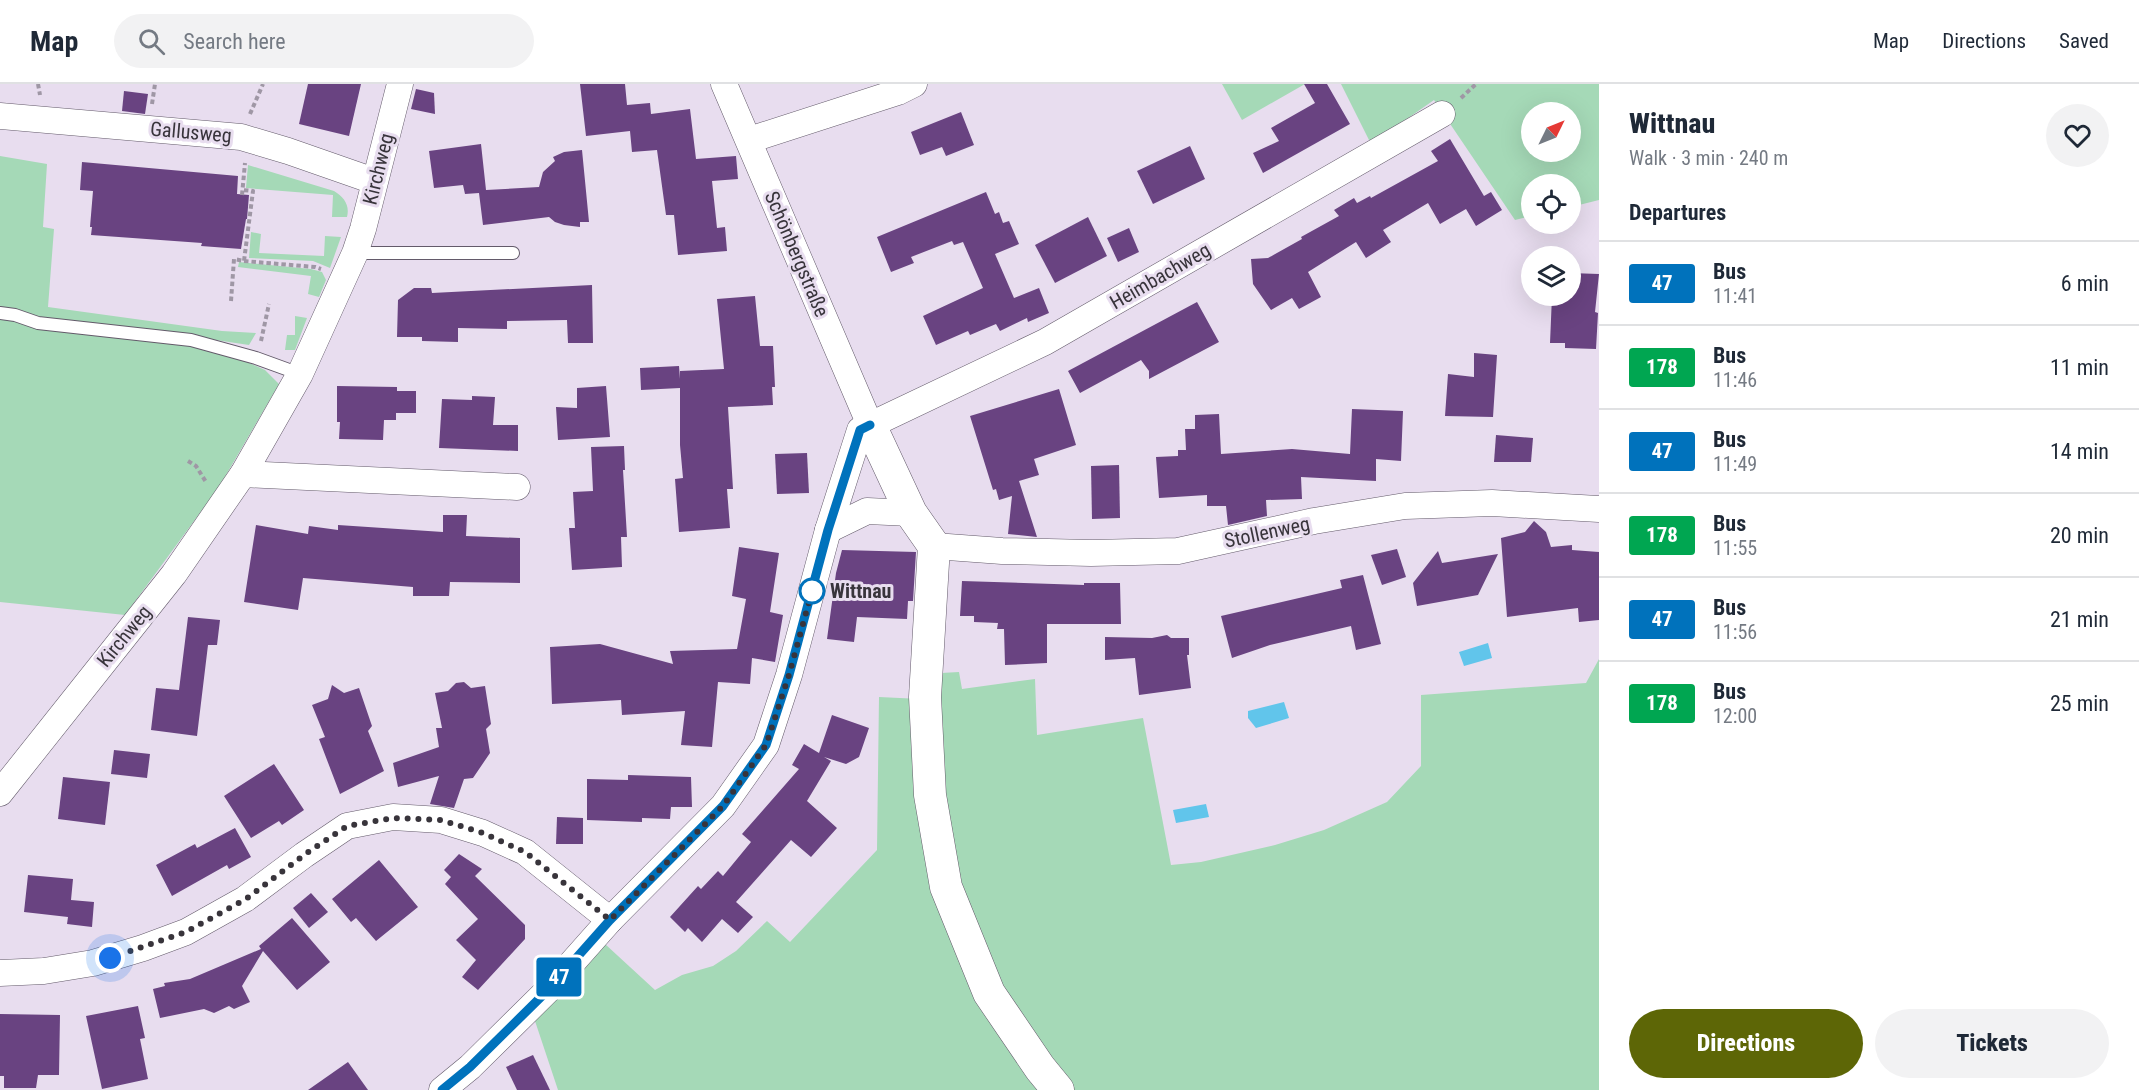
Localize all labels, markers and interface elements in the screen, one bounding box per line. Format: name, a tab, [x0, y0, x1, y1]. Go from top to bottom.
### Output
search box	[114, 14, 534, 68]
text: Map	[30, 25, 78, 58]
icon: search	[135, 25, 168, 58]
text: Search here	[183, 29, 286, 54]
text: Map	[1873, 29, 1909, 53]
text: Directions	[1942, 29, 2026, 53]
text: Saved	[2059, 29, 2109, 53]
north arrow	[1521, 102, 1581, 162]
map controls	[1521, 102, 1581, 306]
button: heart	[2046, 104, 2109, 167]
text: Wittnau	[1629, 107, 1715, 140]
street label: Gallusweg	[149, 116, 233, 148]
street label: Kirchweg	[358, 131, 398, 207]
text: Walk · 3 min · 240 m	[1629, 146, 1788, 170]
button: locate	[1521, 174, 1581, 234]
street label: Schönbergstraße	[760, 188, 834, 320]
text: Departures	[1629, 200, 1726, 225]
street label: Heimbachweg	[1105, 238, 1215, 314]
button: layers	[1521, 246, 1581, 306]
text: Bus	[1713, 259, 1746, 284]
text: 47	[1651, 271, 1673, 295]
text: 6 min	[2061, 271, 2109, 296]
text: 11:41	[1713, 284, 1757, 308]
text: Bus	[1713, 343, 1746, 368]
text: 178	[1646, 355, 1678, 379]
text: 11 min	[2050, 355, 2109, 380]
text: 11:46	[1713, 368, 1757, 392]
text: Bus	[1713, 427, 1746, 452]
text: 47	[1651, 439, 1673, 463]
text: 14 min	[2050, 439, 2109, 464]
text: 11:49	[1713, 452, 1757, 476]
street label: Stollenweg	[1222, 511, 1312, 553]
text: Bus	[1713, 511, 1746, 536]
text: 178	[1646, 523, 1678, 547]
text: 20 min	[2050, 523, 2109, 548]
text: 11:55	[1713, 536, 1757, 560]
marker: Wittnau	[799, 578, 825, 604]
place label: Wittnau	[830, 579, 891, 603]
text: Bus	[1713, 595, 1746, 620]
street label: Kirchweg	[92, 600, 156, 672]
text: 47	[1651, 607, 1673, 631]
text: 21 min	[2050, 607, 2109, 632]
text: 11:56	[1713, 620, 1757, 644]
text: Bus	[1713, 679, 1746, 704]
text: 178	[1646, 691, 1678, 715]
text: 25 min	[2050, 691, 2109, 716]
text: 12:00	[1713, 704, 1757, 728]
your location	[95, 943, 125, 973]
line badge: 47	[532, 958, 586, 996]
text: 47	[548, 965, 570, 989]
button: Directions	[1629, 1009, 1863, 1078]
button: Tickets	[1875, 1009, 2109, 1078]

